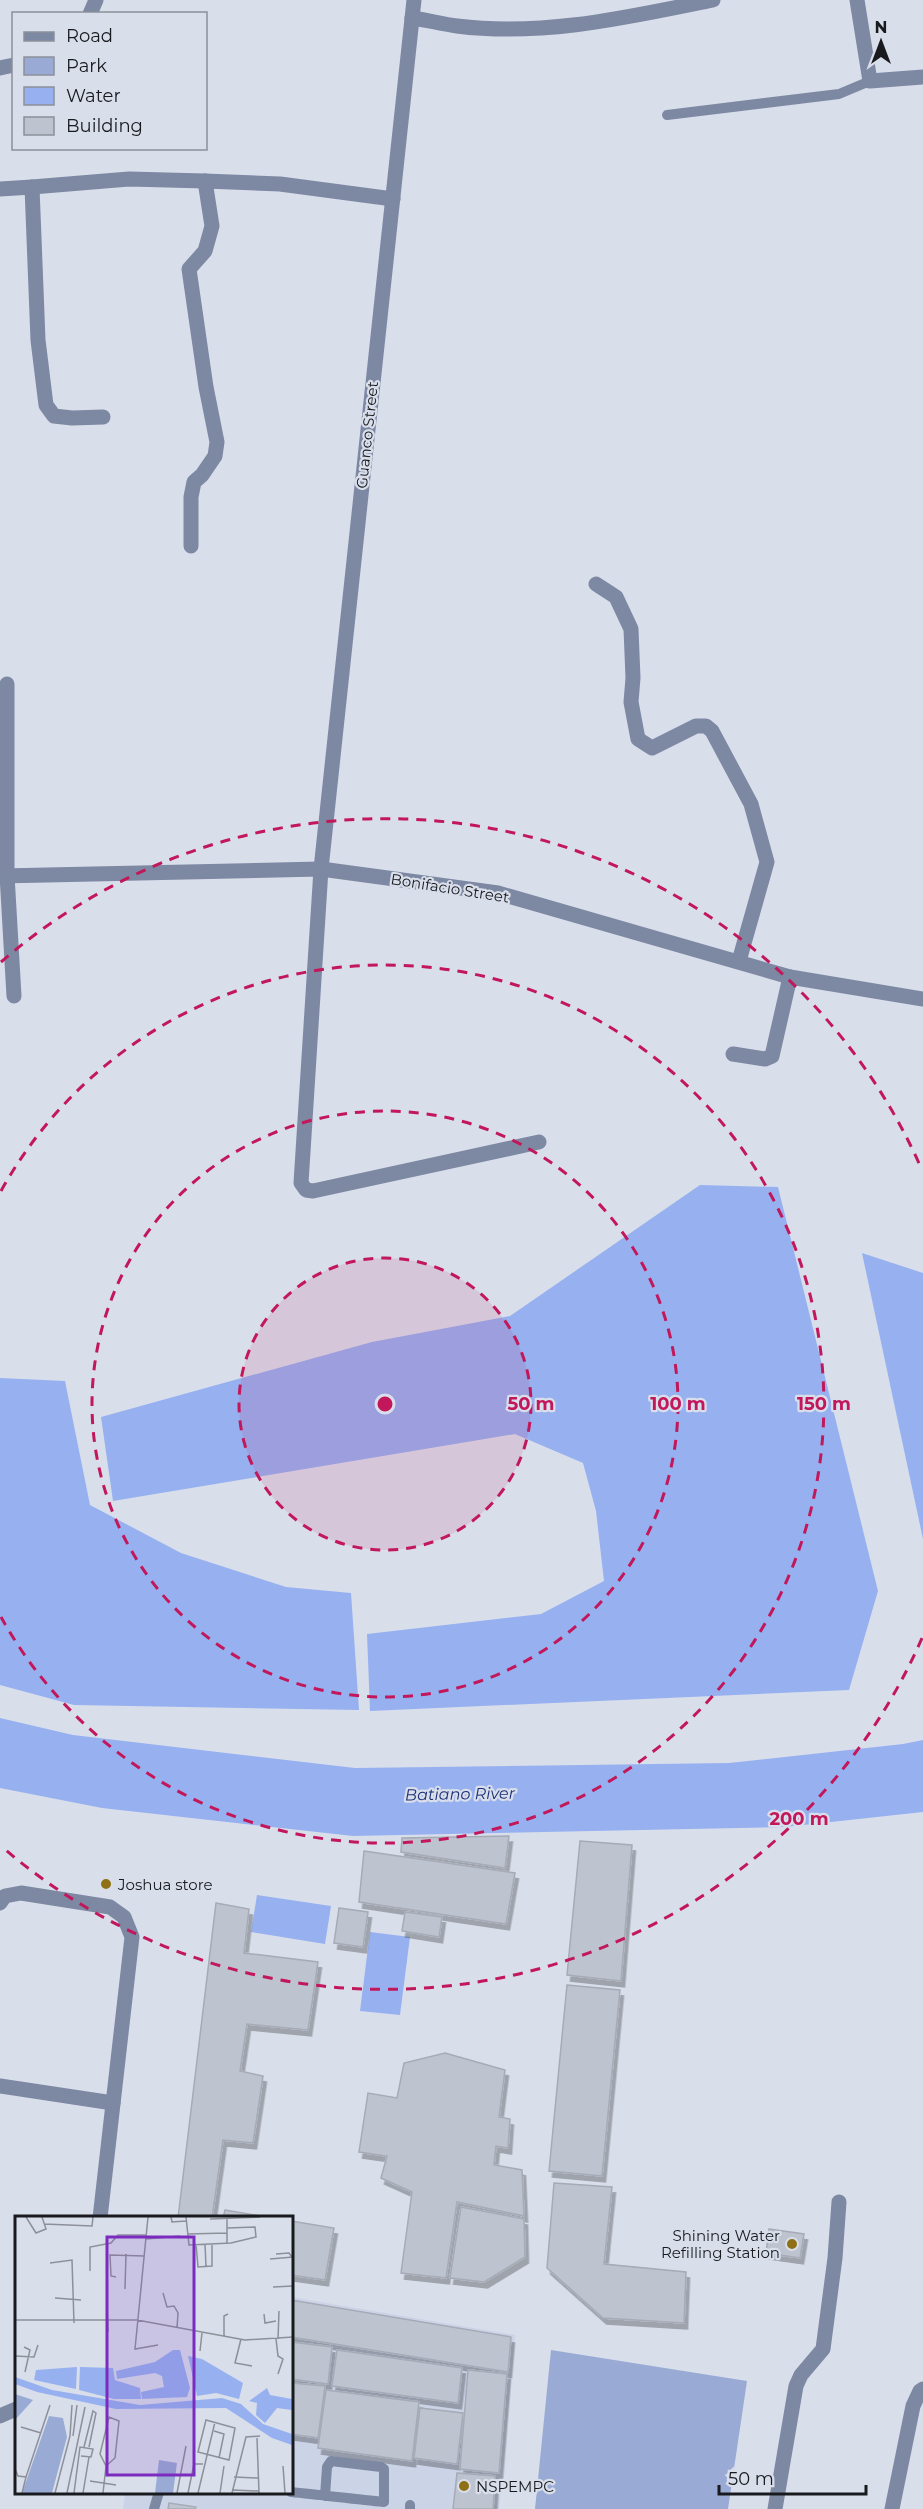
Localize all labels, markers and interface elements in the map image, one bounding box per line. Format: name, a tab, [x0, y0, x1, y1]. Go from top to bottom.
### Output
legend	[12, 12, 207, 150]
north arrow	[851, 12, 911, 72]
text: N	[875, 18, 887, 37]
text: Road	[66, 25, 113, 47]
text: Park	[66, 55, 107, 77]
text: Water	[66, 85, 121, 107]
text: Building	[66, 115, 143, 137]
street label: Guanco Street	[352, 380, 382, 490]
street label: Bonifacio Street	[389, 869, 511, 907]
text: 50 m	[508, 1393, 554, 1415]
text: 100 m	[650, 1393, 706, 1415]
text: 150 m	[797, 1393, 851, 1415]
centre of rings	[375, 1394, 395, 1414]
water label: Batiano River	[405, 1784, 516, 1804]
text: 200 m	[769, 1808, 829, 1830]
place label: Joshua store	[117, 1875, 213, 1894]
marker: Joshua store	[99, 1877, 113, 1891]
inset map	[15, 2216, 292, 2494]
place label: Shining Water Refilling Station	[661, 2226, 780, 2262]
marker: Shining Water Refilling Station	[785, 2237, 799, 2251]
scale bar	[719, 2458, 866, 2496]
text: 50 m	[728, 2468, 774, 2490]
place label: NSPEMPC	[476, 2477, 554, 2496]
marker: NSPEMPC	[457, 2479, 471, 2493]

